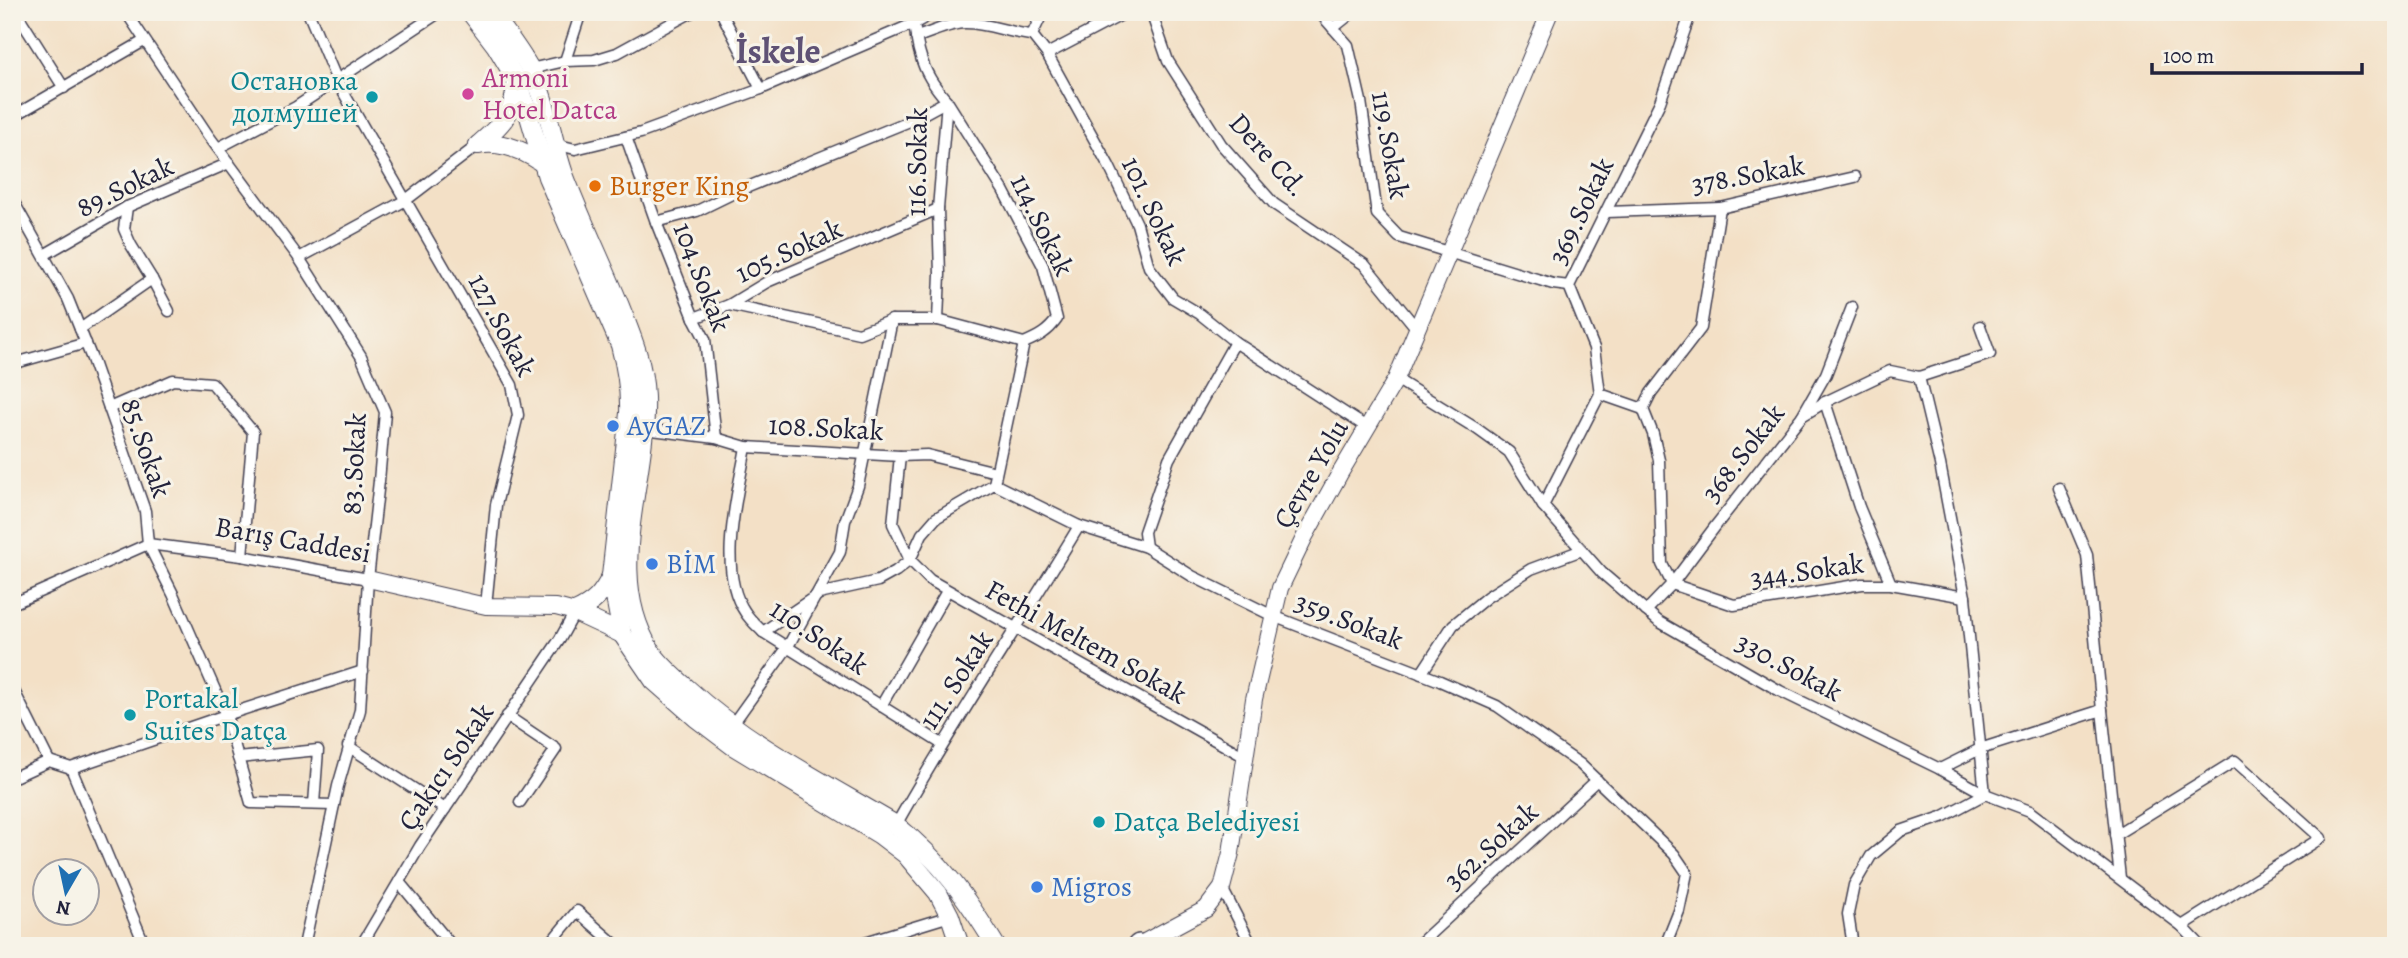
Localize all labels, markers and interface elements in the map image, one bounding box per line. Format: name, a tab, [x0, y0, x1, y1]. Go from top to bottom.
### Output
district label: İskele	[735, 27, 821, 75]
scale bar	[2152, 32, 2362, 76]
text: 100 m	[2163, 42, 2214, 70]
place label: Armoni Hotel Datca	[481, 59, 617, 129]
place label: Остановка долмушей	[231, 62, 358, 132]
marker: Armoni Hotel Datca	[460, 86, 476, 102]
street label: 119.Sokak	[1362, 88, 1418, 202]
marker: Остановка долмушей	[364, 89, 380, 105]
street label: Dere Cd.	[1220, 105, 1316, 205]
street label: 116.Sokak	[897, 107, 937, 217]
street label: 378.Sokak	[1689, 146, 1808, 204]
street label: 89.Sokak	[70, 147, 180, 227]
street label: 101. Sokak	[1112, 150, 1196, 272]
street label: 369.Sokak	[1539, 151, 1623, 271]
place label: Burger King	[609, 167, 749, 205]
street label: 114.Sokak	[1001, 168, 1083, 282]
marker: Burger King	[587, 178, 603, 194]
street label: 105.Sokak	[729, 210, 849, 292]
street label: 104.Sokak	[664, 217, 740, 337]
street label: 127.Sokak	[459, 267, 545, 383]
street label: 85.Sokak	[111, 393, 181, 503]
street label: 368.Sokak	[1693, 396, 1794, 510]
street label: 108.Sokak	[767, 406, 885, 450]
place label: AyGAZ	[626, 407, 706, 445]
street label: 83.Sokak	[332, 412, 376, 516]
street label: Çevre Yolu	[1264, 412, 1358, 536]
marker: AyGAZ	[605, 418, 621, 434]
street label: Barış Caddesi	[212, 508, 374, 572]
street label: 344.Sokak	[1748, 544, 1866, 598]
place label: BİM	[666, 545, 717, 583]
marker: BİM	[644, 556, 660, 572]
street label: Fethi Meltem Sokak	[978, 571, 1194, 713]
street label: 359.Sokak	[1289, 583, 1409, 659]
street label: 110.Sokak	[762, 590, 876, 684]
street label: 111. Sokak	[910, 623, 1002, 737]
street label: 330.Sokak	[1729, 623, 1849, 711]
place label: Portakal Suites Datça	[144, 680, 287, 750]
street label: Çakıcı Sokak	[389, 696, 503, 838]
marker: Portakal Suites Datça	[122, 707, 138, 723]
street label: 362.Sokak	[1436, 793, 1546, 899]
place label: Datça Belediyesi	[1113, 803, 1300, 841]
marker: Datça Belediyesi	[1091, 814, 1107, 830]
north arrow	[32, 856, 102, 926]
place label: Migros	[1051, 868, 1132, 906]
marker: Migros	[1029, 879, 1045, 895]
text: N	[54, 894, 72, 922]

